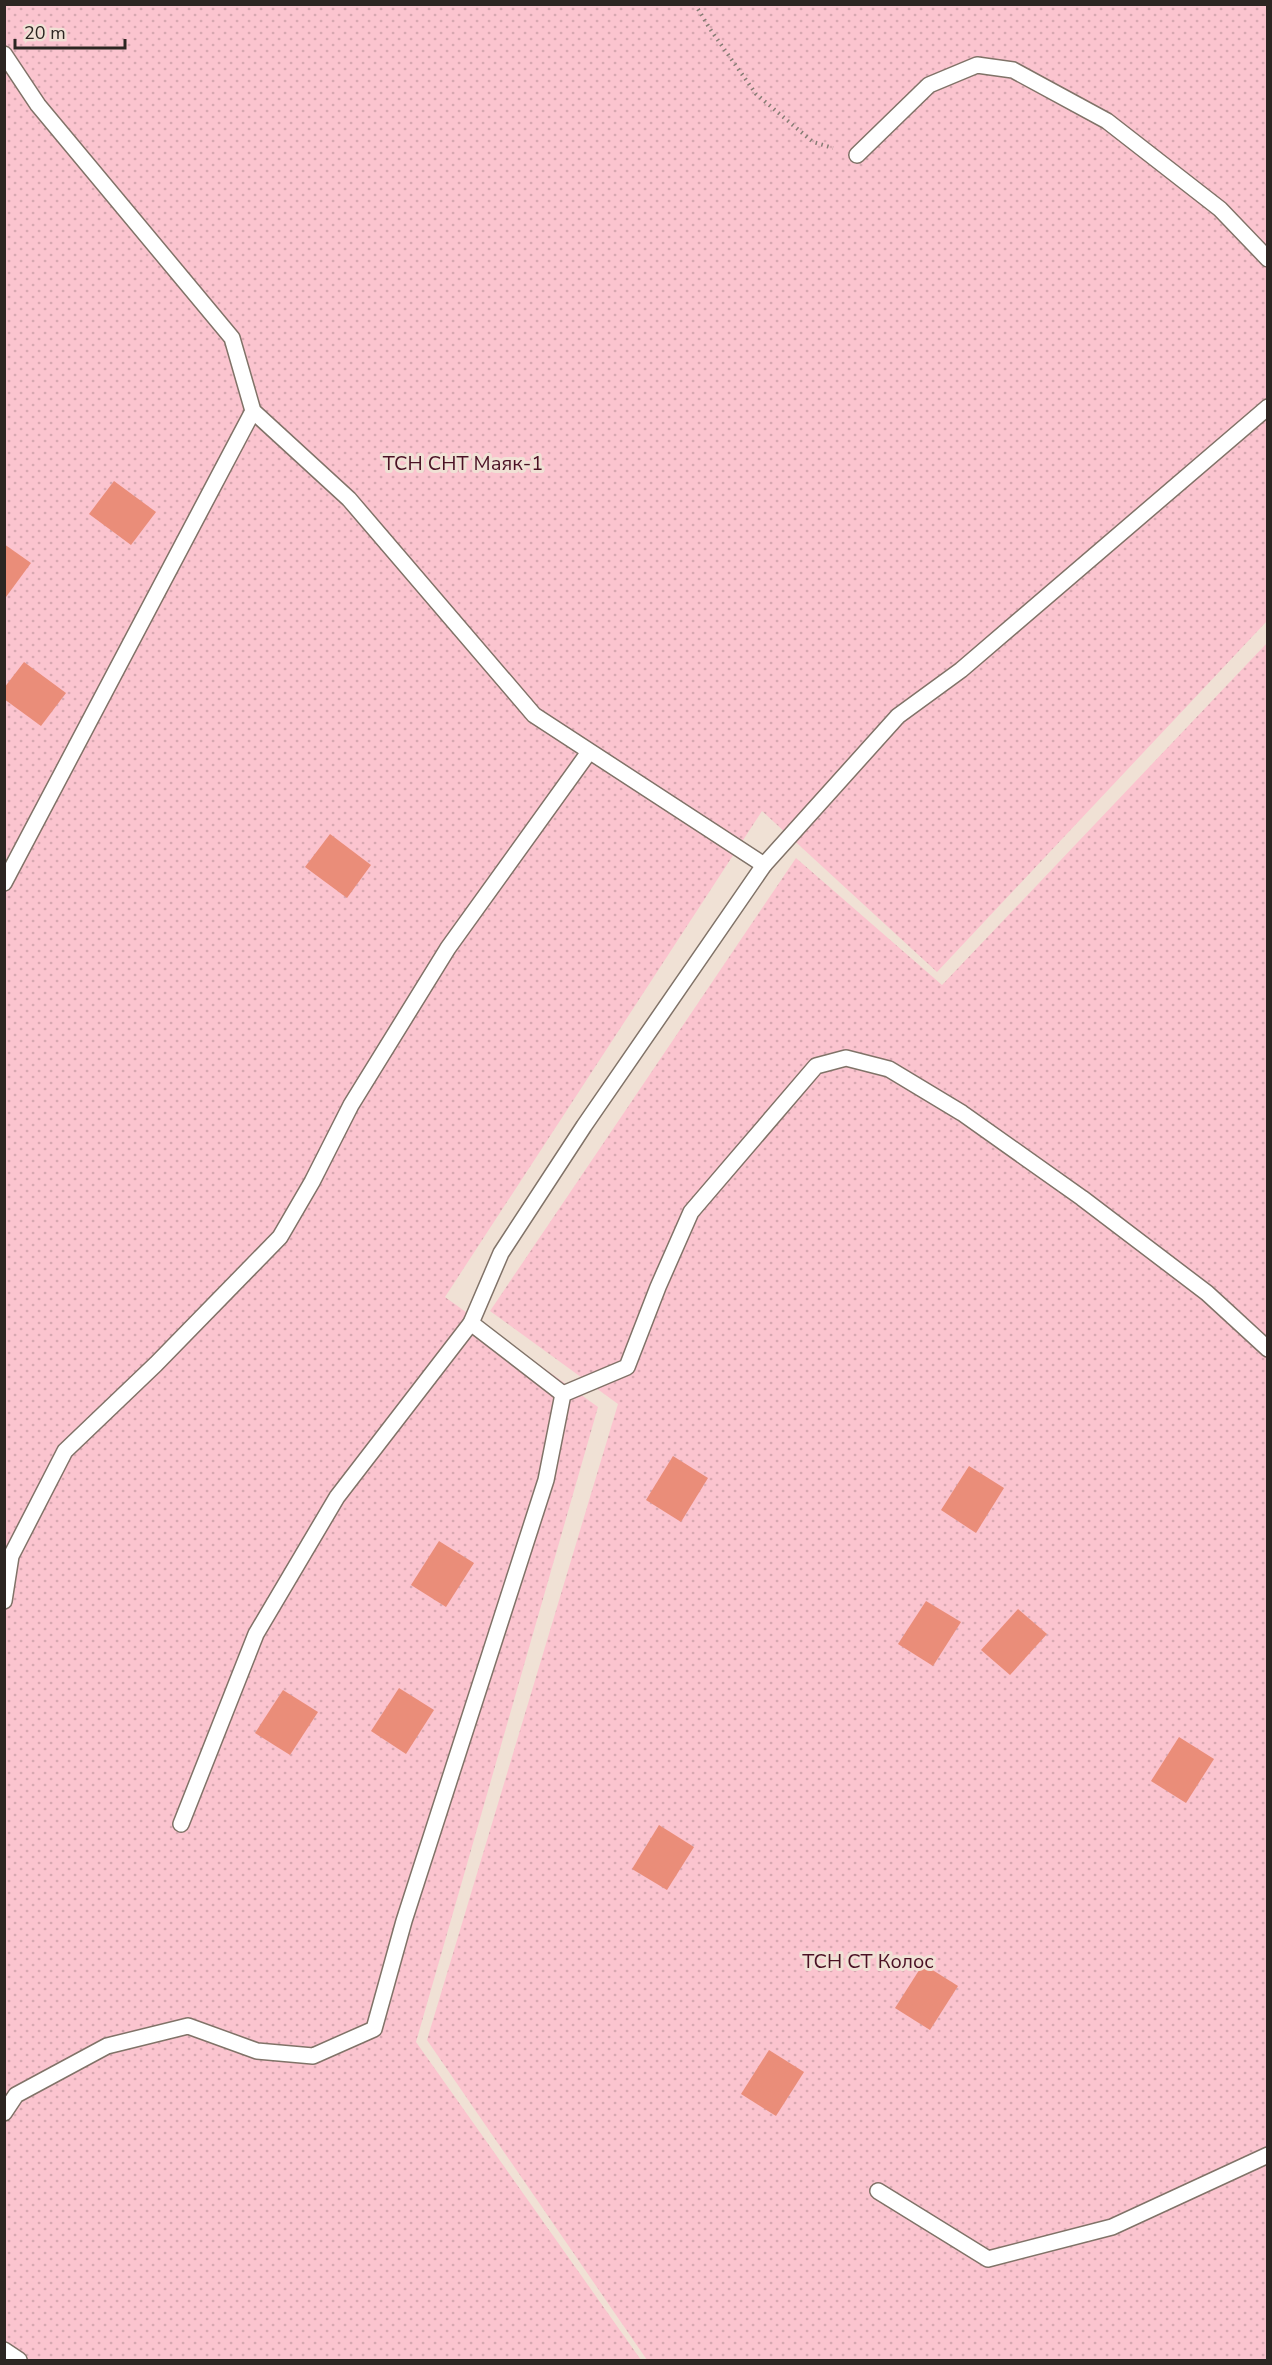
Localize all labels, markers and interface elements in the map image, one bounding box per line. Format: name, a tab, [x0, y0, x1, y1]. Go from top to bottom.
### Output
scale bar	[15, 12, 124, 50]
text: 20 m	[24, 21, 66, 45]
park label: ТСН СНТ Маяк-1	[383, 450, 543, 477]
park label: ТСН СТ Колос	[802, 1948, 934, 1975]

